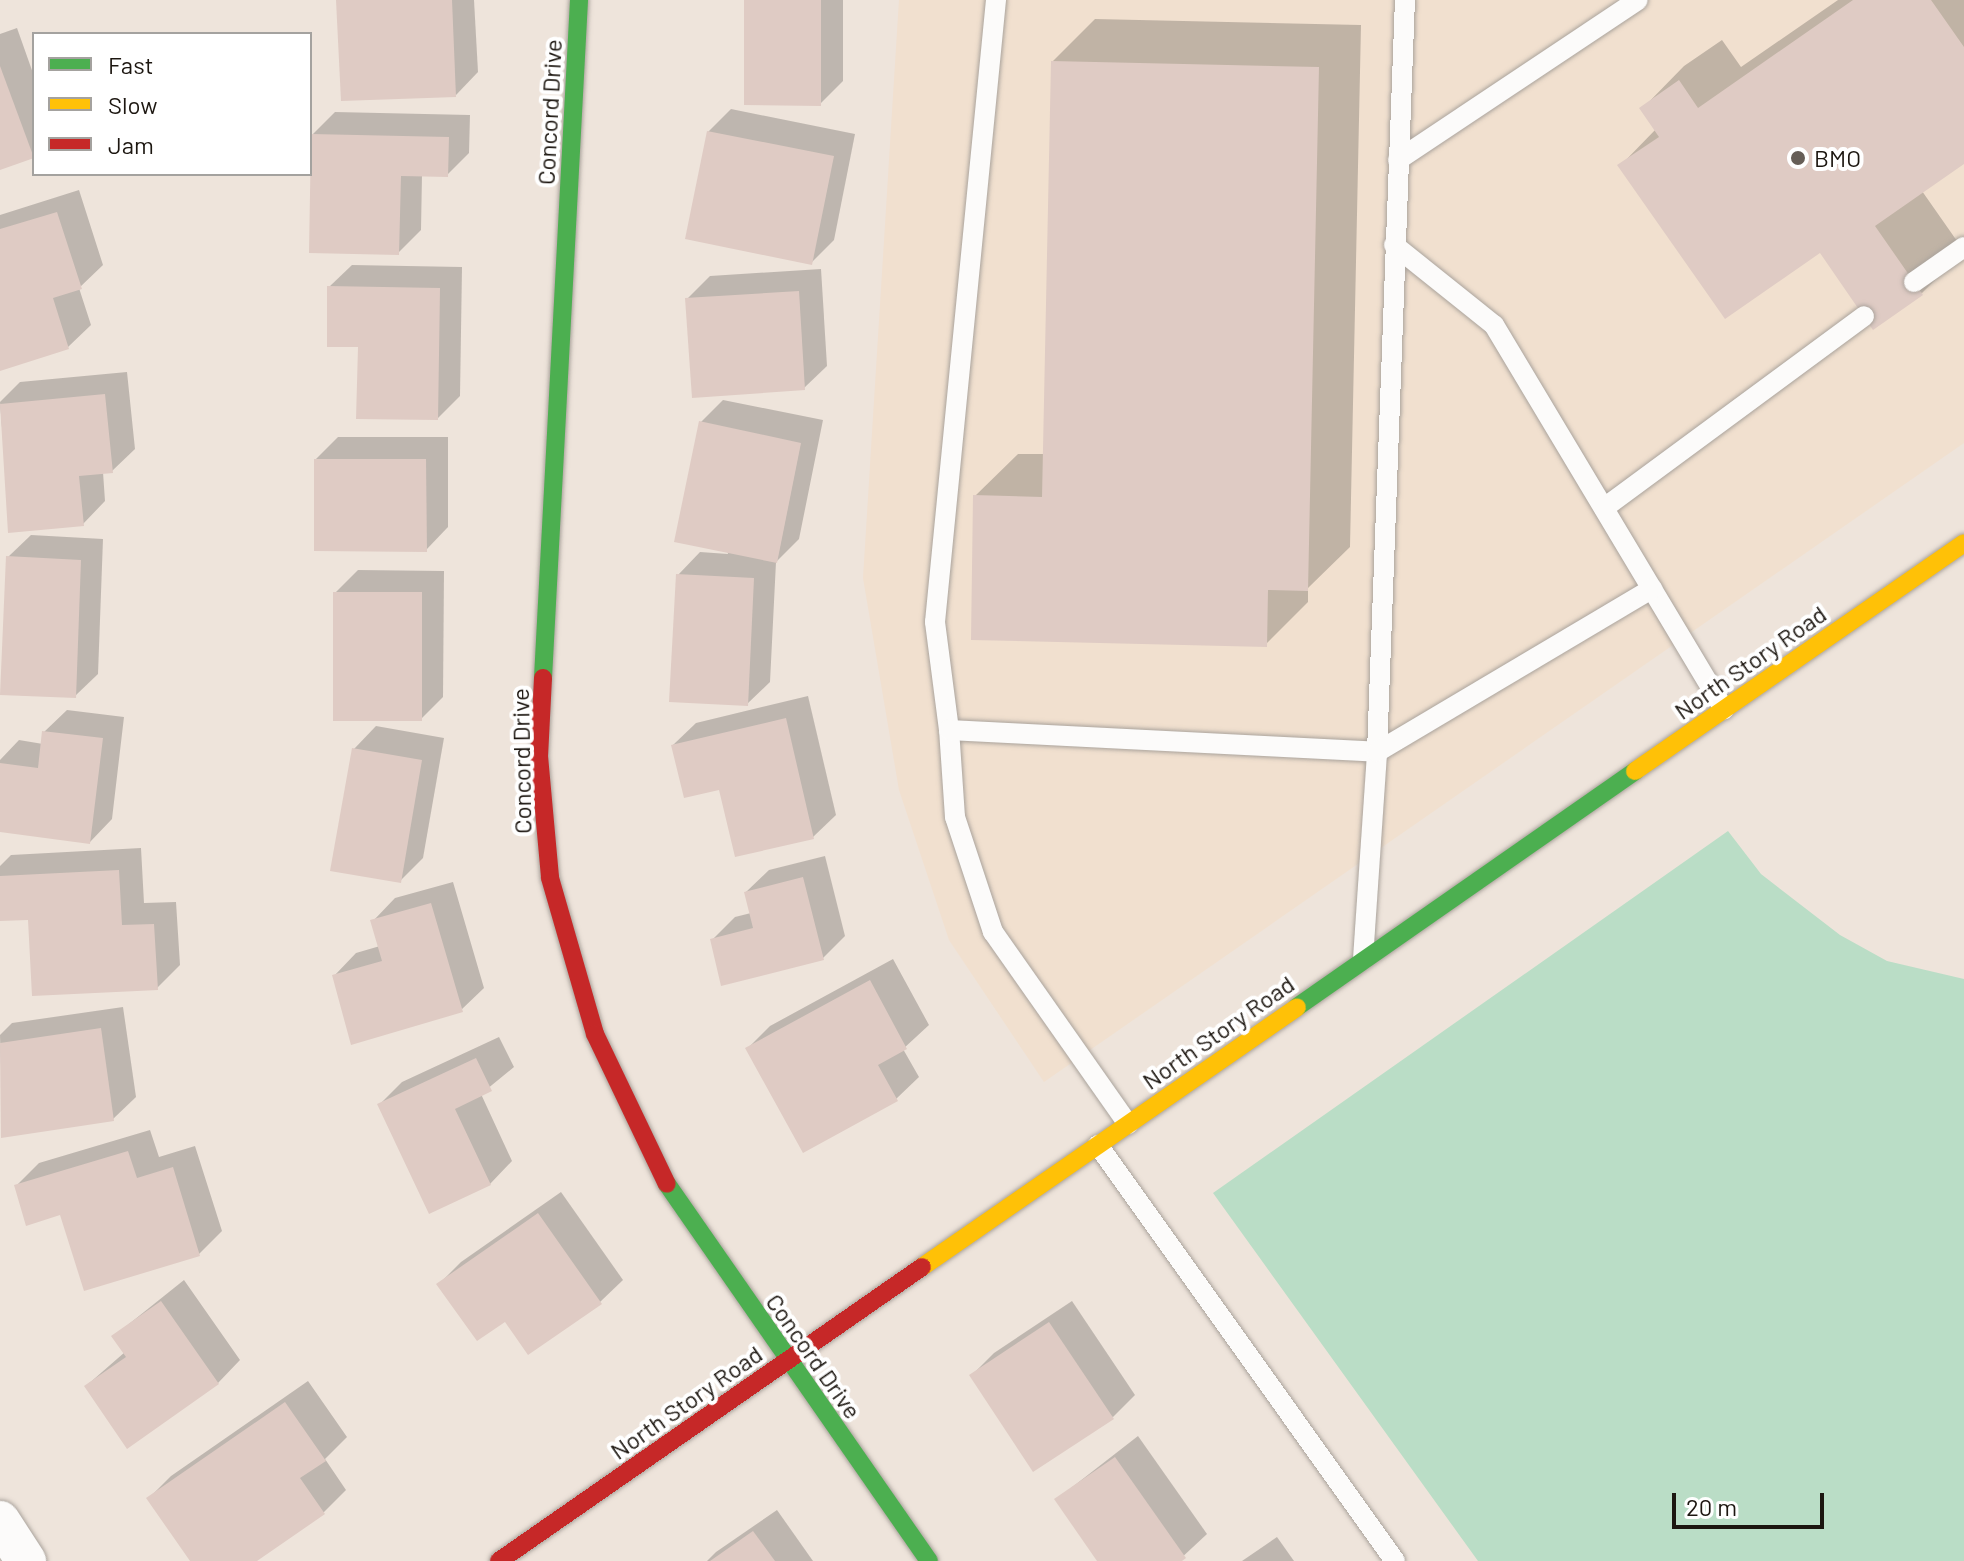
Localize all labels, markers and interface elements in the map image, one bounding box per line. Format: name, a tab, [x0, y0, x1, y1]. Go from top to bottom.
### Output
legend	[32, 32, 312, 176]
street label: Concord Drive	[531, 38, 567, 186]
text: Fast	[108, 50, 153, 79]
text: Slow	[108, 90, 157, 119]
text: Jam	[108, 130, 154, 159]
place label: BMO	[1814, 144, 1861, 172]
marker: BMO	[1789, 149, 1807, 167]
street label: North Story Road	[1669, 599, 1831, 725]
street label: Concord Drive	[505, 688, 537, 834]
street label: North Story Road	[1137, 969, 1299, 1095]
street label: Concord Drive	[760, 1288, 868, 1424]
street label: North Story Road	[605, 1339, 767, 1465]
scale bar	[1676, 1477, 1828, 1527]
text: 20 m	[1686, 1492, 1737, 1521]

